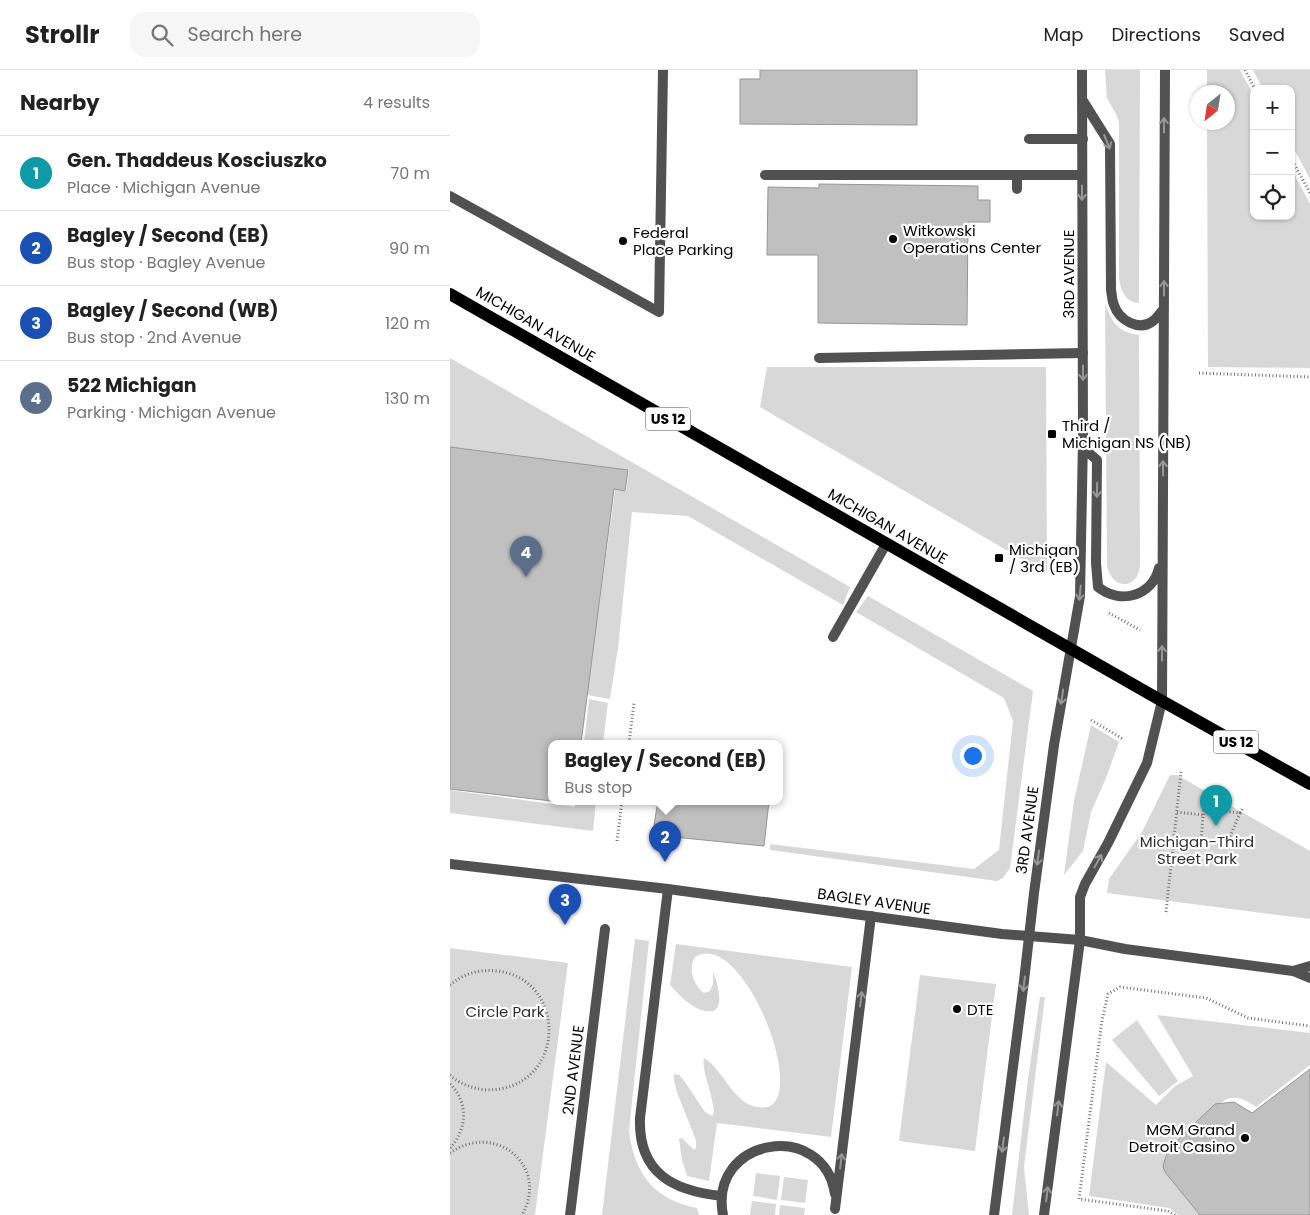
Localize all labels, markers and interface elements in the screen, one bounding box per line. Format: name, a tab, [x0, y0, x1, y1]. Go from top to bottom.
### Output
search box	[130, 12, 480, 57]
text: Strollr	[25, 18, 100, 51]
icon: search	[148, 21, 176, 49]
text: Search here	[188, 21, 302, 48]
text: Map	[1044, 22, 1083, 47]
text: Directions	[1111, 22, 1201, 47]
text: Saved	[1229, 22, 1285, 47]
north arrow	[1190, 85, 1235, 130]
map controls	[1250, 85, 1295, 220]
button: +	[1250, 85, 1295, 130]
text: Nearby	[20, 88, 100, 117]
text: 4 results	[363, 91, 430, 114]
one-way arrow	[1159, 117, 1169, 134]
button: −	[1250, 130, 1295, 175]
one-way arrow	[1103, 134, 1112, 149]
text: Gen. Thaddeus Kosciuszko	[67, 147, 327, 174]
text: 1	[33, 162, 39, 185]
text: 70 m	[390, 162, 430, 185]
button: locate	[1250, 175, 1295, 220]
text: Place · Michigan Avenue	[67, 176, 260, 199]
one-way arrow	[1077, 184, 1087, 200]
place label: Witkowski Operations Center	[903, 220, 1041, 258]
text: Bagley / Second (EB)	[67, 222, 269, 249]
place label: Federal Place Parking	[633, 222, 734, 260]
street label: 3RD AVENUE	[1058, 230, 1079, 318]
marker: Witkowski Operations Center	[887, 233, 899, 245]
marker: Federal Place Parking	[617, 235, 629, 247]
text: 2	[31, 237, 41, 260]
text: 90 m	[389, 237, 430, 260]
text: Bus stop · Bagley Avenue	[67, 251, 266, 274]
one-way arrow	[1159, 280, 1168, 296]
street label: MICHIGAN AVENUE	[472, 281, 600, 367]
text: Bagley / Second (WB)	[67, 297, 279, 324]
text: 3	[31, 312, 41, 335]
text: 120 m	[385, 312, 430, 335]
text: Bus stop · 2nd Avenue	[67, 326, 241, 349]
one-way arrow	[1078, 364, 1088, 380]
text: 522 Michigan	[67, 372, 197, 399]
text: 4	[31, 387, 41, 410]
text: 130 m	[385, 387, 430, 410]
text: Parking · Michigan Avenue	[67, 401, 276, 424]
road number: US 12	[646, 408, 690, 430]
place label: Third / Michigan NS (NB)	[1062, 415, 1192, 453]
marker: Third / Michigan NS (NB)	[1046, 428, 1058, 440]
one-way arrow	[1158, 460, 1168, 476]
one-way arrow	[1092, 482, 1102, 498]
street label: MICHIGAN AVENUE	[824, 483, 952, 569]
pin: 4	[510, 536, 542, 577]
place label: Michigan / 3rd (EB)	[1009, 539, 1079, 577]
marker: Michigan / 3rd (EB)	[993, 552, 1005, 564]
one-way arrow	[1075, 584, 1085, 600]
one-way arrow	[1157, 645, 1167, 661]
one-way arrow	[1057, 689, 1067, 705]
road number: US 12	[1214, 730, 1258, 754]
popup	[548, 740, 783, 805]
your location	[960, 743, 986, 769]
text: Bagley / Second (EB)	[565, 747, 766, 774]
text: Bus stop	[565, 776, 632, 799]
street label: 3RD AVENUE	[1010, 785, 1044, 875]
pin: 1	[1200, 785, 1232, 826]
pin: 2	[649, 821, 681, 862]
park label: Michigan-Third Street Park	[1140, 831, 1254, 869]
one-way arrow	[1033, 849, 1043, 865]
one-way arrow	[1094, 854, 1103, 869]
street label: BAGLEY AVENUE	[816, 883, 932, 919]
pin: 3	[549, 884, 581, 925]
one-way arrow	[1019, 976, 1029, 992]
one-way arrow	[856, 992, 866, 1008]
place label: DTE	[967, 999, 993, 1020]
park label: Circle Park	[465, 1001, 545, 1022]
marker: DTE	[951, 1003, 963, 1015]
street label: 2ND AVENUE	[557, 1024, 589, 1116]
one-way arrow	[1053, 1101, 1063, 1117]
place label: MGM Grand Detroit Casino	[1129, 1119, 1235, 1157]
marker: MGM Grand Detroit Casino	[1239, 1132, 1251, 1144]
one-way arrow	[998, 1137, 1008, 1153]
one-way arrow	[836, 1153, 846, 1169]
one-way arrow	[1042, 1187, 1052, 1203]

